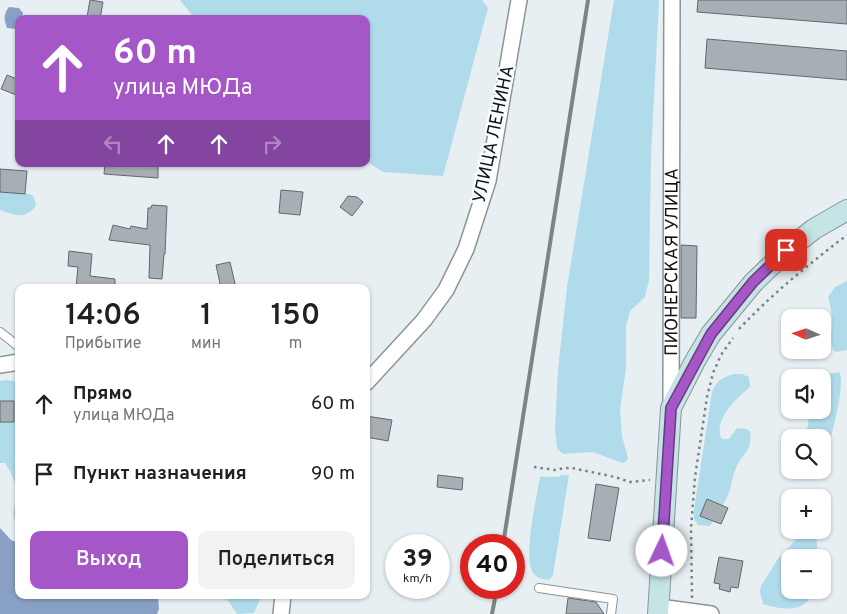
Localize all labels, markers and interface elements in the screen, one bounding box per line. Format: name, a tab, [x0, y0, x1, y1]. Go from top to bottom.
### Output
text: 60 m	[113, 32, 197, 76]
icon: ahead	[30, 35, 95, 100]
street label: УЛИЦА ЛЕНИНА	[469, 63, 520, 205]
text: улица МЮДа	[113, 75, 252, 102]
icon: left	[99, 130, 127, 158]
icon: ahead	[152, 130, 180, 158]
icon: ahead	[205, 130, 233, 158]
icon: right	[258, 130, 286, 158]
street label: ПИОНЕРСКАЯ УЛИЦА	[661, 168, 685, 356]
pin	[765, 229, 807, 271]
icon: arrive	[772, 236, 800, 264]
text: 14:06	[65, 298, 141, 335]
text: 1	[200, 298, 212, 335]
text: 150	[271, 298, 320, 335]
north arrow	[781, 309, 831, 359]
map controls	[781, 309, 831, 599]
text: Прибытие	[65, 334, 141, 354]
text: мин	[191, 334, 221, 354]
text: m	[289, 334, 302, 354]
button: sound	[781, 369, 831, 419]
text: Прямо	[73, 382, 132, 406]
icon: ahead	[30, 390, 58, 418]
text: 60 m	[311, 392, 355, 416]
text: улица МЮДа	[73, 406, 174, 426]
button: search	[781, 429, 831, 479]
icon: arrive	[30, 460, 58, 488]
text: Пункт назначения	[73, 462, 247, 486]
text: 90 m	[311, 462, 355, 486]
button: +	[781, 489, 831, 539]
position arrow	[635, 524, 687, 576]
button: Выход	[30, 531, 188, 589]
button: Поделиться	[198, 531, 355, 589]
speed limit sign: 40	[460, 534, 525, 599]
text: 39	[402, 544, 433, 576]
button: −	[781, 549, 831, 599]
text: km/h	[403, 571, 432, 587]

